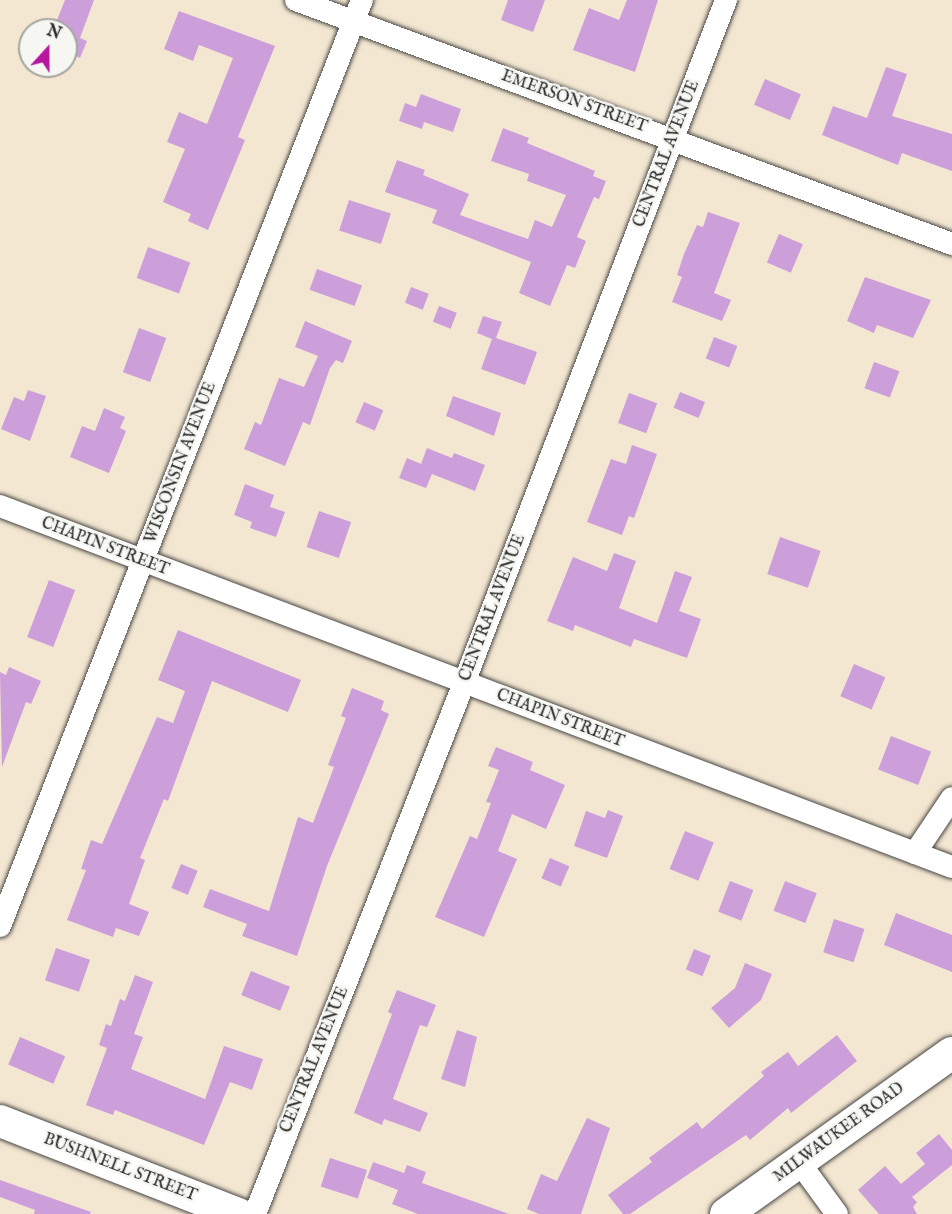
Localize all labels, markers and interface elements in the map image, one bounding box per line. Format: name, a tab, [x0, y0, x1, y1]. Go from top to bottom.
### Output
north arrow	[18, 18, 78, 78]
text: N	[44, 21, 64, 45]
street label: EMERSON STREET	[499, 67, 649, 137]
street label: CENTRAL AVENUE	[630, 78, 704, 230]
street label: WISCONSIN AVENUE	[141, 380, 221, 546]
street label: CHAPIN STREET	[38, 514, 172, 580]
street label: CENTRAL AVENUE	[456, 532, 530, 684]
street label: CHAPIN STREET	[493, 686, 627, 752]
street label: CENTRAL AVENUE	[277, 984, 353, 1136]
street label: MILWAUKEE ROAD	[770, 1079, 908, 1187]
street label: BUSHNELL STREET	[41, 1130, 199, 1206]

